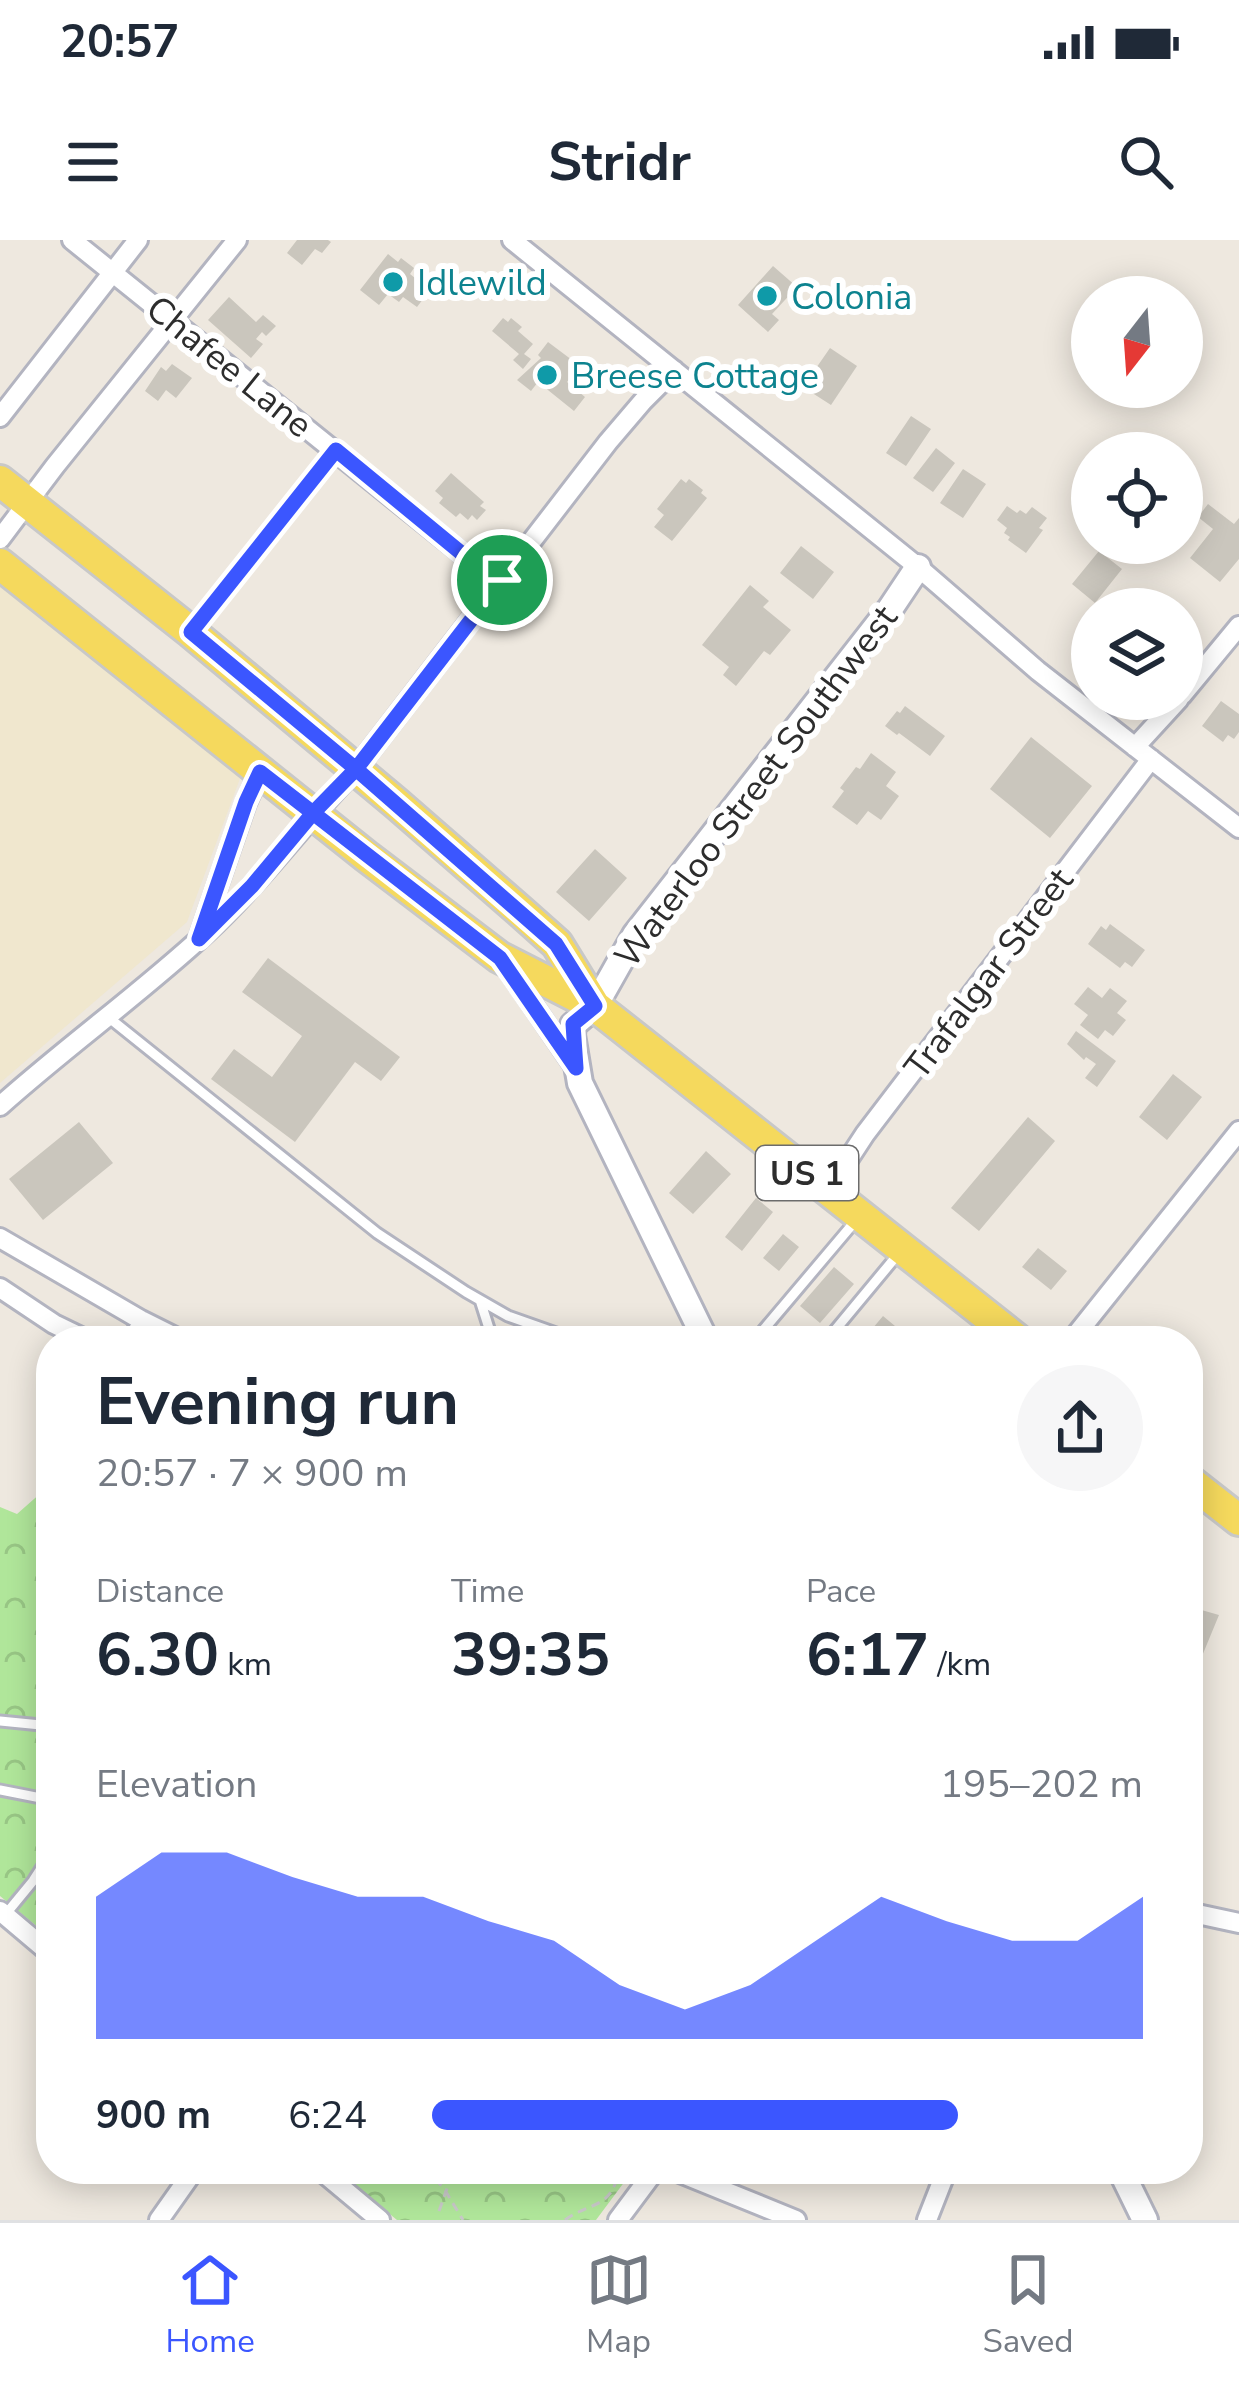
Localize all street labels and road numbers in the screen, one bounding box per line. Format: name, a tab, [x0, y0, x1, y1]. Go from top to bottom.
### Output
street label: Chafee Lane	[136, 285, 323, 449]
street label: Waterloo Street Southwest	[603, 595, 909, 978]
street label: Trafalgar Street	[894, 858, 1085, 1090]
road number: US 1	[756, 1146, 858, 1200]

